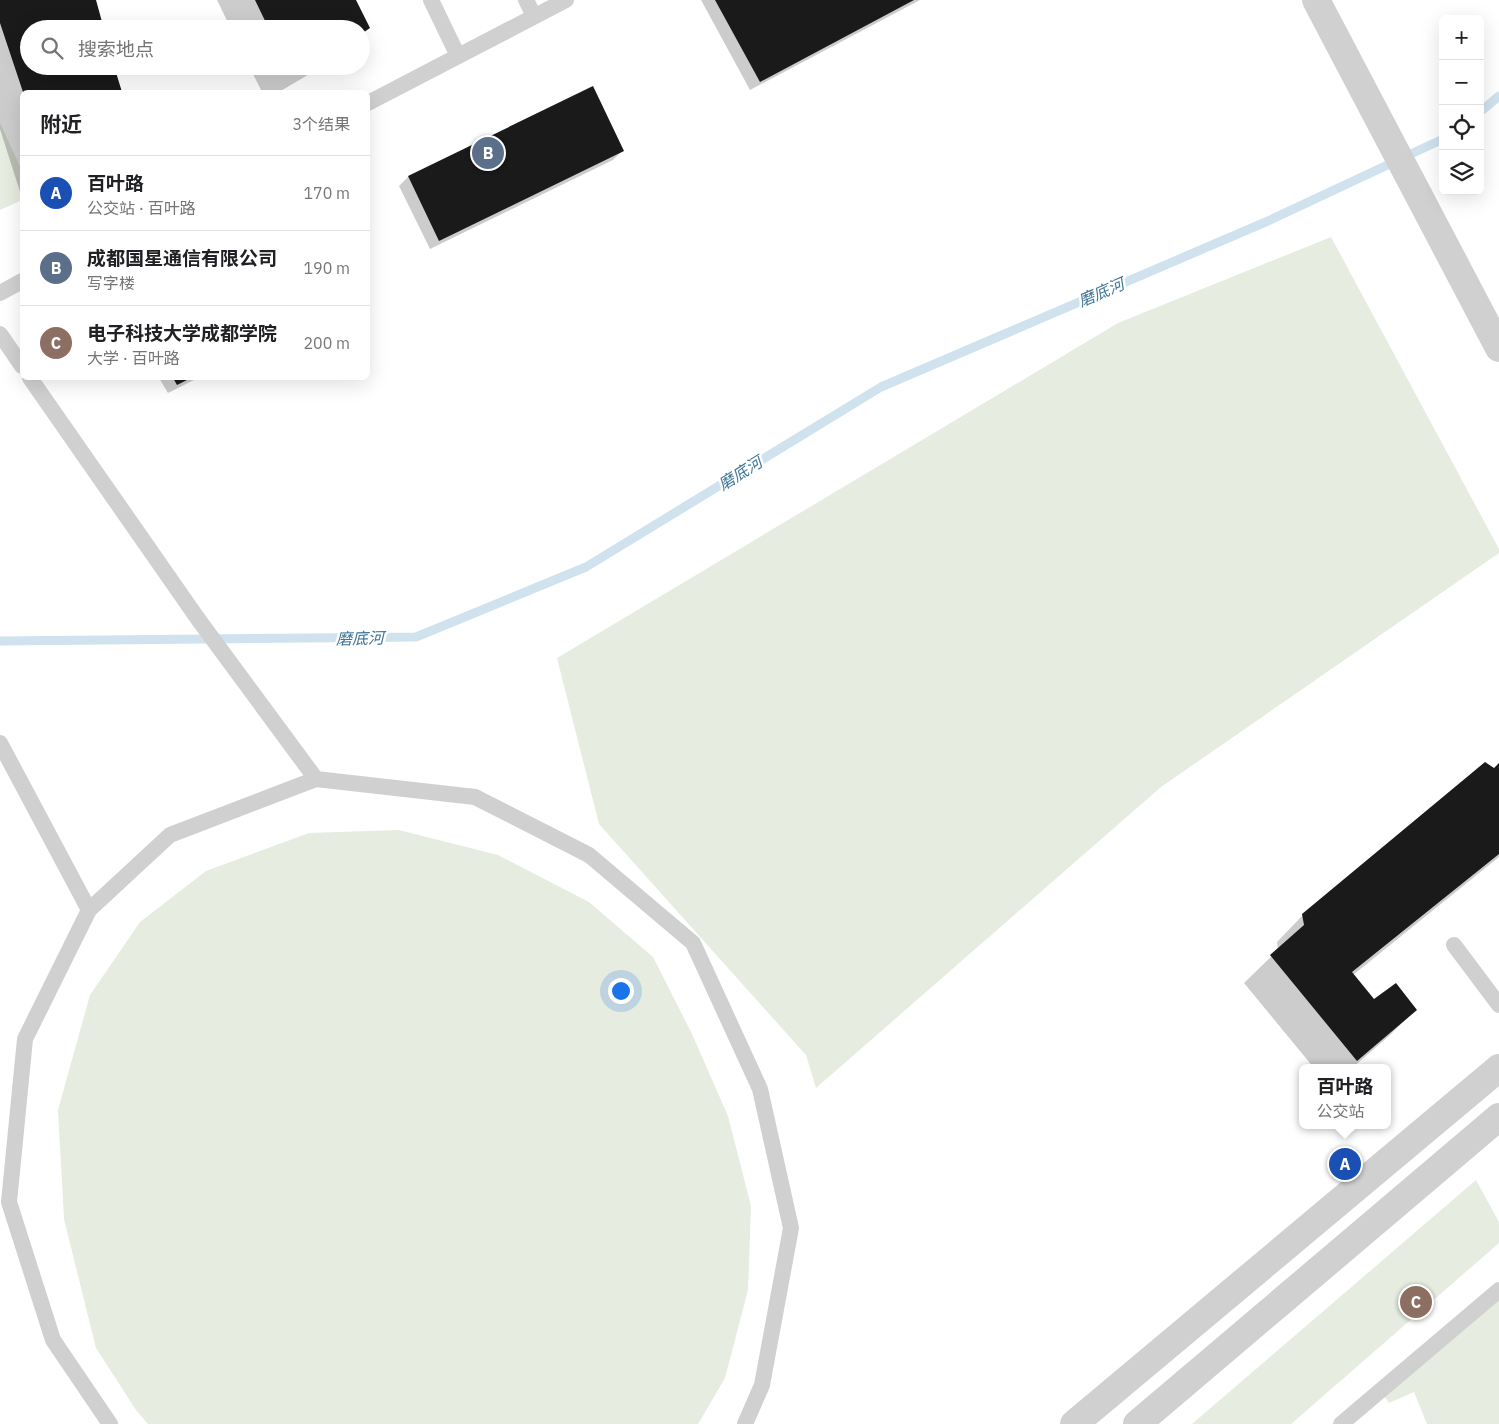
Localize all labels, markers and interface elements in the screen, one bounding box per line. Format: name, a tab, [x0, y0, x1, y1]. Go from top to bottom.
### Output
map controls	[1439, 15, 1484, 195]
button: +	[1439, 15, 1484, 60]
search box	[20, 20, 370, 75]
icon: search	[38, 34, 66, 62]
text: 搜索地点	[78, 37, 154, 61]
button: −	[1439, 60, 1484, 105]
button: locate	[1439, 105, 1484, 150]
text: 附近	[40, 110, 82, 138]
text: 3个结果	[292, 114, 350, 134]
pin: B	[472, 134, 504, 172]
button: layers	[1439, 150, 1484, 195]
text: 百叶路	[87, 171, 144, 195]
text: A	[51, 183, 61, 203]
text: 170 m	[303, 183, 350, 203]
text: 公交站 · 百叶路	[87, 198, 196, 218]
text: 成都国星通信有限公司	[87, 246, 277, 270]
text: B	[51, 258, 61, 278]
text: 190 m	[303, 258, 350, 278]
water label: 磨底河	[1075, 272, 1130, 311]
text: 写字楼	[87, 273, 135, 293]
text: 电子科技大学成都学院	[87, 321, 277, 345]
text: C	[51, 333, 61, 353]
text: 200 m	[303, 333, 350, 353]
text: 大学 · 百叶路	[87, 348, 180, 368]
water label: 磨底河	[714, 450, 768, 494]
water label: 磨底河	[336, 628, 387, 648]
your location	[608, 978, 634, 1004]
popup	[1299, 1064, 1391, 1129]
text: 百叶路	[1316, 1074, 1374, 1098]
text: 公交站	[1316, 1101, 1365, 1121]
pin: A	[1329, 1145, 1361, 1183]
pin: C	[1400, 1283, 1432, 1321]

